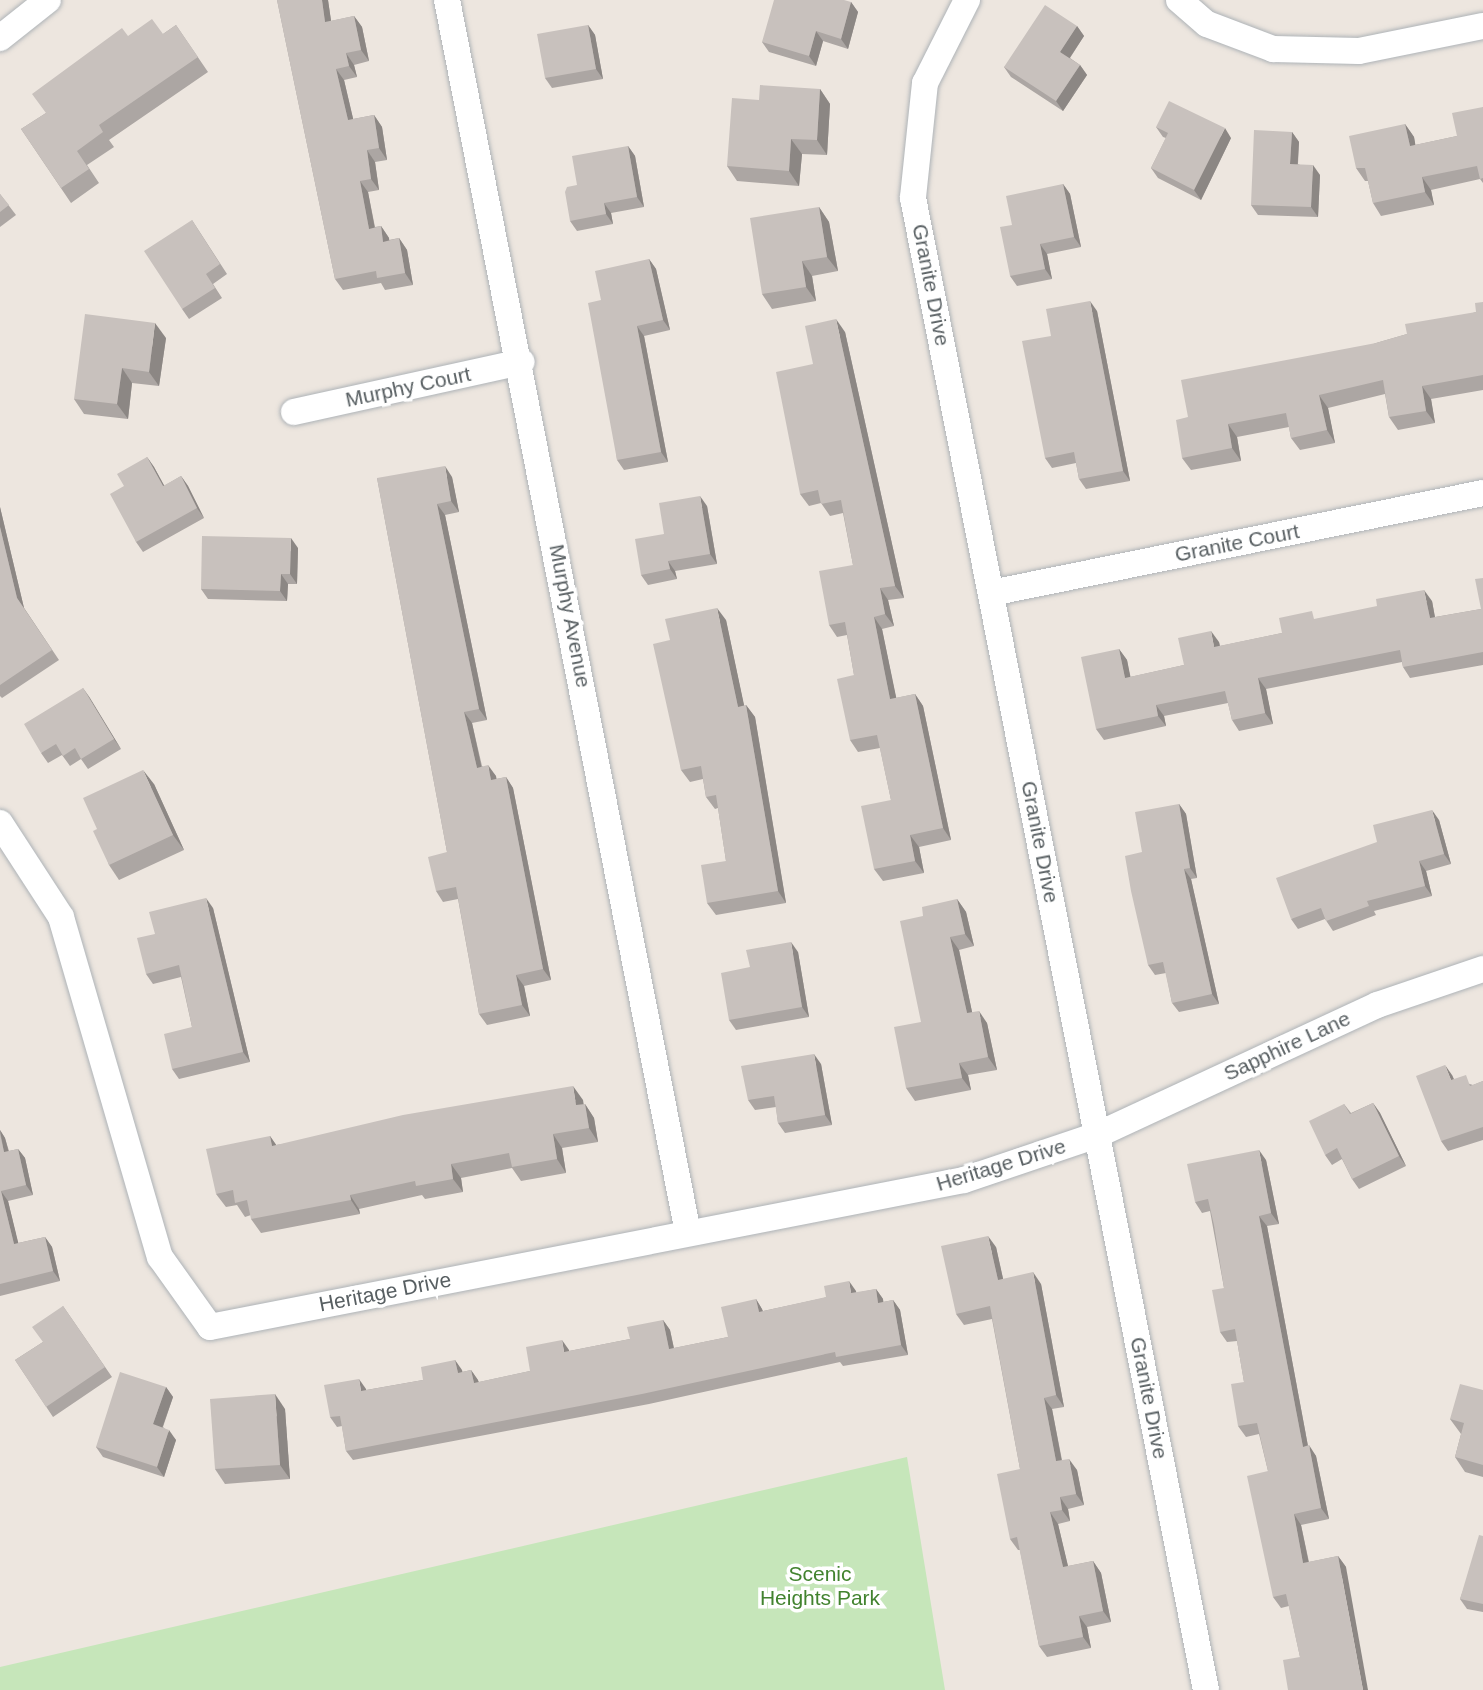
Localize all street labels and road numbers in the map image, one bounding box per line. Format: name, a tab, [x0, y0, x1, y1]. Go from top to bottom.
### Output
street label: Granite Drive	[907, 222, 955, 348]
street label: Murphy Court	[343, 361, 473, 413]
street label: Granite Court	[1173, 519, 1301, 567]
street label: Murphy Avenue	[544, 542, 596, 690]
street label: Granite Drive	[1016, 779, 1064, 905]
street label: Sapphire Lane	[1220, 1006, 1354, 1086]
street label: Heritage Drive	[933, 1133, 1069, 1197]
street label: Heritage Drive	[317, 1267, 453, 1317]
street label: Granite Drive	[1125, 1335, 1173, 1461]

